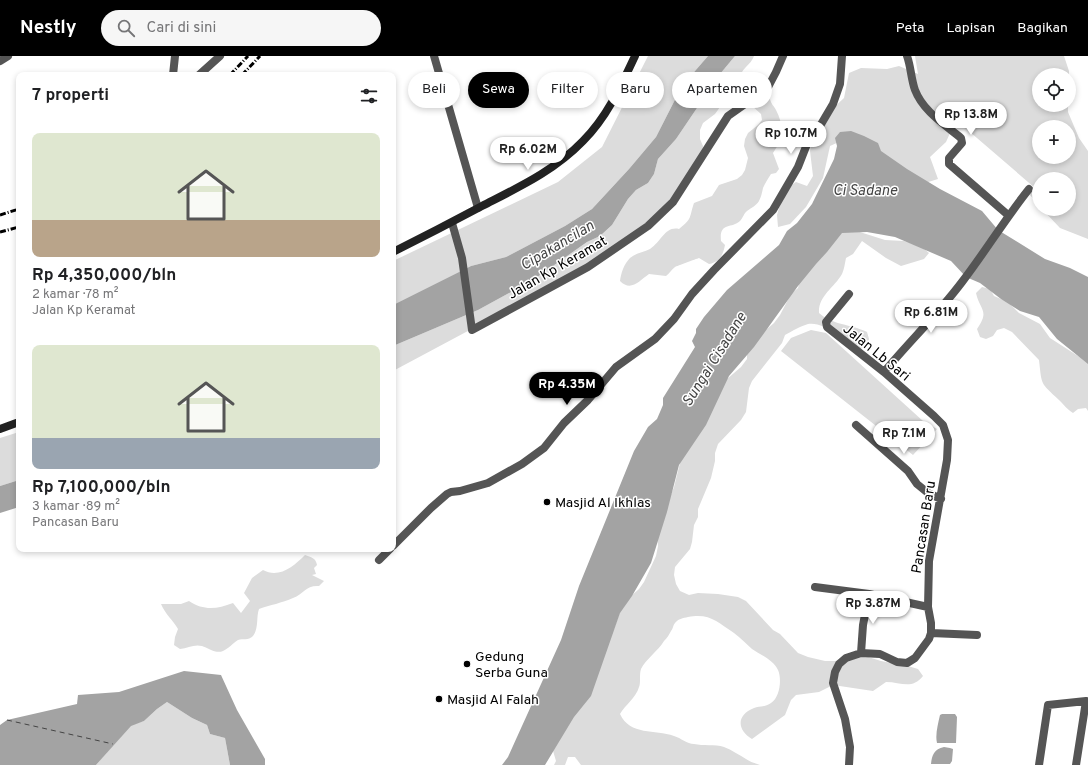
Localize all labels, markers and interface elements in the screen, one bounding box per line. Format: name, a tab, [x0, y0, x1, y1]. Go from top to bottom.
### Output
search box	[101, 10, 381, 46]
text: Nestly	[20, 16, 77, 40]
icon: search	[115, 17, 137, 39]
text: Cari di sini	[147, 19, 216, 38]
text: Peta	[896, 20, 924, 37]
text: Lapisan	[946, 20, 995, 37]
text: Bagikan	[1017, 20, 1068, 37]
map controls	[1032, 68, 1076, 216]
button: locate	[1032, 68, 1076, 112]
chip: Beli	[408, 72, 460, 108]
chip: Sewa	[468, 72, 529, 108]
chip: Filter	[537, 72, 598, 108]
chip: Baru	[606, 72, 664, 108]
chip: Apartemen	[672, 72, 772, 108]
text: 7 properti	[32, 85, 109, 107]
icon: filters	[358, 85, 380, 107]
pin: Rp 13.8M	[930, 102, 1012, 136]
text: Rp 13.8M	[944, 107, 998, 123]
button: +	[1032, 120, 1076, 164]
pin: Rp 10.7M	[750, 121, 832, 155]
text: Rp 10.7M	[764, 126, 818, 142]
pin: Rp 6.02M	[487, 137, 569, 171]
text: Rp 6.02M	[499, 142, 557, 158]
icon: home	[170, 159, 242, 231]
button: −	[1032, 172, 1076, 216]
water label: Ci Sadane	[833, 182, 898, 201]
water label: Cipakancilan	[517, 217, 598, 276]
street label: Jalan Kp Keramat	[505, 233, 610, 304]
text: Rp 4,350,000/bln	[32, 265, 176, 287]
text: 2 kamar · 78 m²	[32, 287, 118, 303]
pin: Rp 6.81M	[890, 300, 972, 334]
text: Jalan Kp Keramat	[32, 303, 136, 319]
text: Rp 6.81M	[904, 305, 958, 321]
water label: Sungai Cisadane	[679, 309, 752, 410]
street label: Jalan Lb Sari	[839, 321, 913, 385]
icon: home	[170, 371, 242, 443]
pin: Rp 4.35M	[526, 372, 608, 406]
text: Rp 4.35M	[538, 377, 596, 393]
pin: Rp 7.1M	[867, 421, 941, 455]
text: Rp 7.1M	[882, 426, 926, 442]
text: Rp 7,100,000/bln	[32, 477, 171, 499]
street label: Pancasan Baru	[909, 480, 940, 575]
place label: Masjid Al Ikhlas	[555, 495, 651, 512]
marker: Masjid Al Ikhlas	[542, 497, 552, 507]
text: 3 kamar · 89 m²	[32, 499, 120, 515]
text: Pancasan Baru	[32, 515, 119, 531]
pin: Rp 3.87M	[832, 591, 914, 625]
text: Rp 3.87M	[845, 596, 901, 612]
place label: Gedung Serba Guna	[475, 649, 548, 682]
marker: Gedung Serba Guna	[462, 659, 472, 669]
place label: Masjid Al Falah	[447, 692, 539, 709]
marker: Masjid Al Falah	[434, 694, 444, 704]

